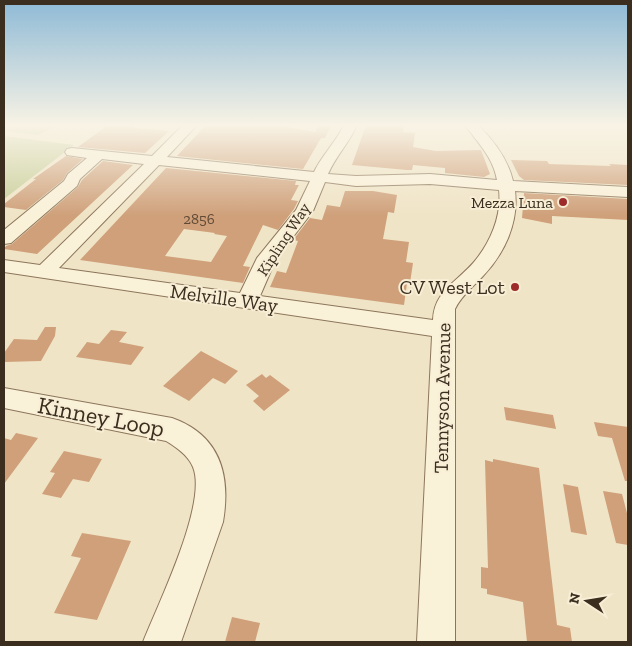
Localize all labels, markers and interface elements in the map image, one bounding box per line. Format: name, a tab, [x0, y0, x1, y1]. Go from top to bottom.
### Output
place label: Mezza Luna	[471, 193, 553, 212]
marker: Mezza Luna	[557, 196, 569, 208]
street label: Kipling Way	[253, 199, 314, 279]
house number: 2856	[183, 210, 215, 228]
place label: CV West Lot	[399, 275, 506, 299]
street label: Melville Way	[169, 279, 280, 318]
marker: CV West Lot	[509, 281, 521, 293]
street label: Tennyson Avenue	[429, 322, 455, 474]
street label: Kinney Loop	[35, 390, 167, 443]
north arrow	[562, 576, 612, 626]
text: N	[565, 591, 584, 605]

